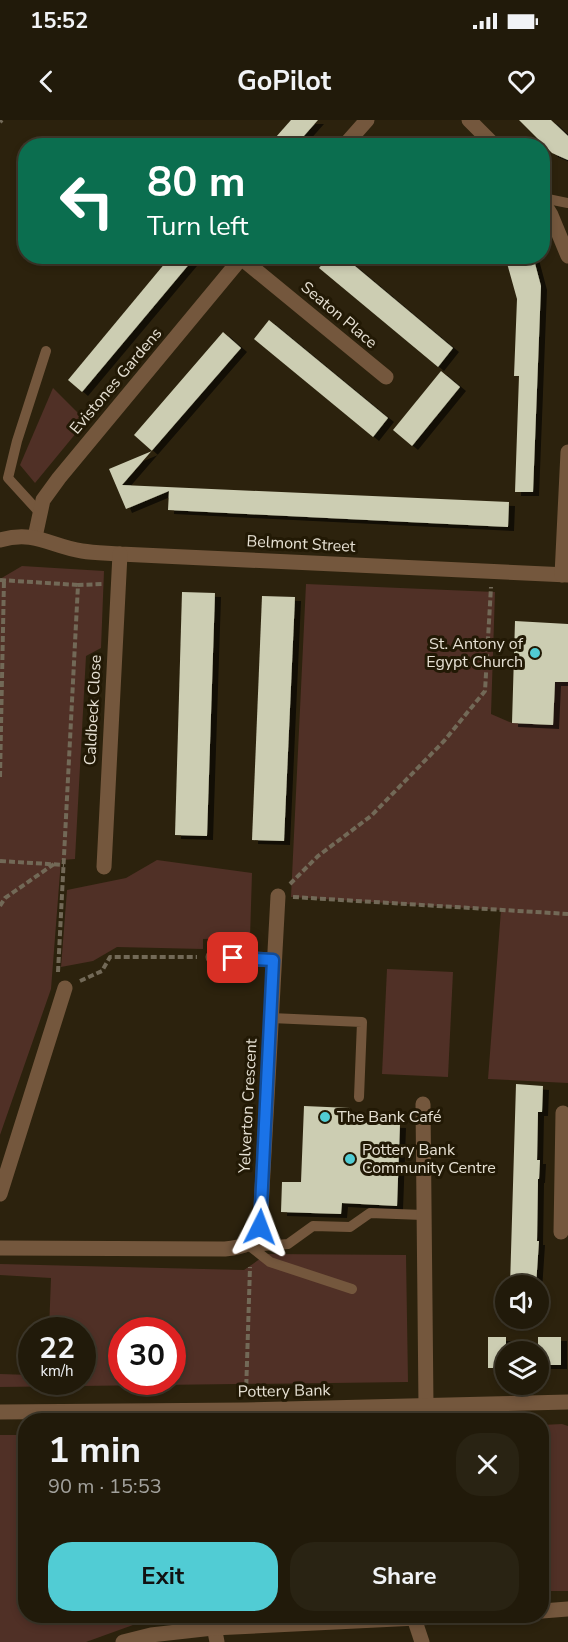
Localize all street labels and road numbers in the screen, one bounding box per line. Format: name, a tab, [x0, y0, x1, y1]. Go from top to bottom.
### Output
street label: Seaton Place	[296, 277, 382, 353]
street label: Evistones Gardens	[65, 323, 167, 439]
street label: Belmont Street	[246, 530, 356, 558]
street label: Caldbeck Close	[79, 654, 107, 766]
street label: Yelverton Crescent	[233, 1038, 263, 1175]
street label: Pottery Bank	[237, 1379, 332, 1403]

